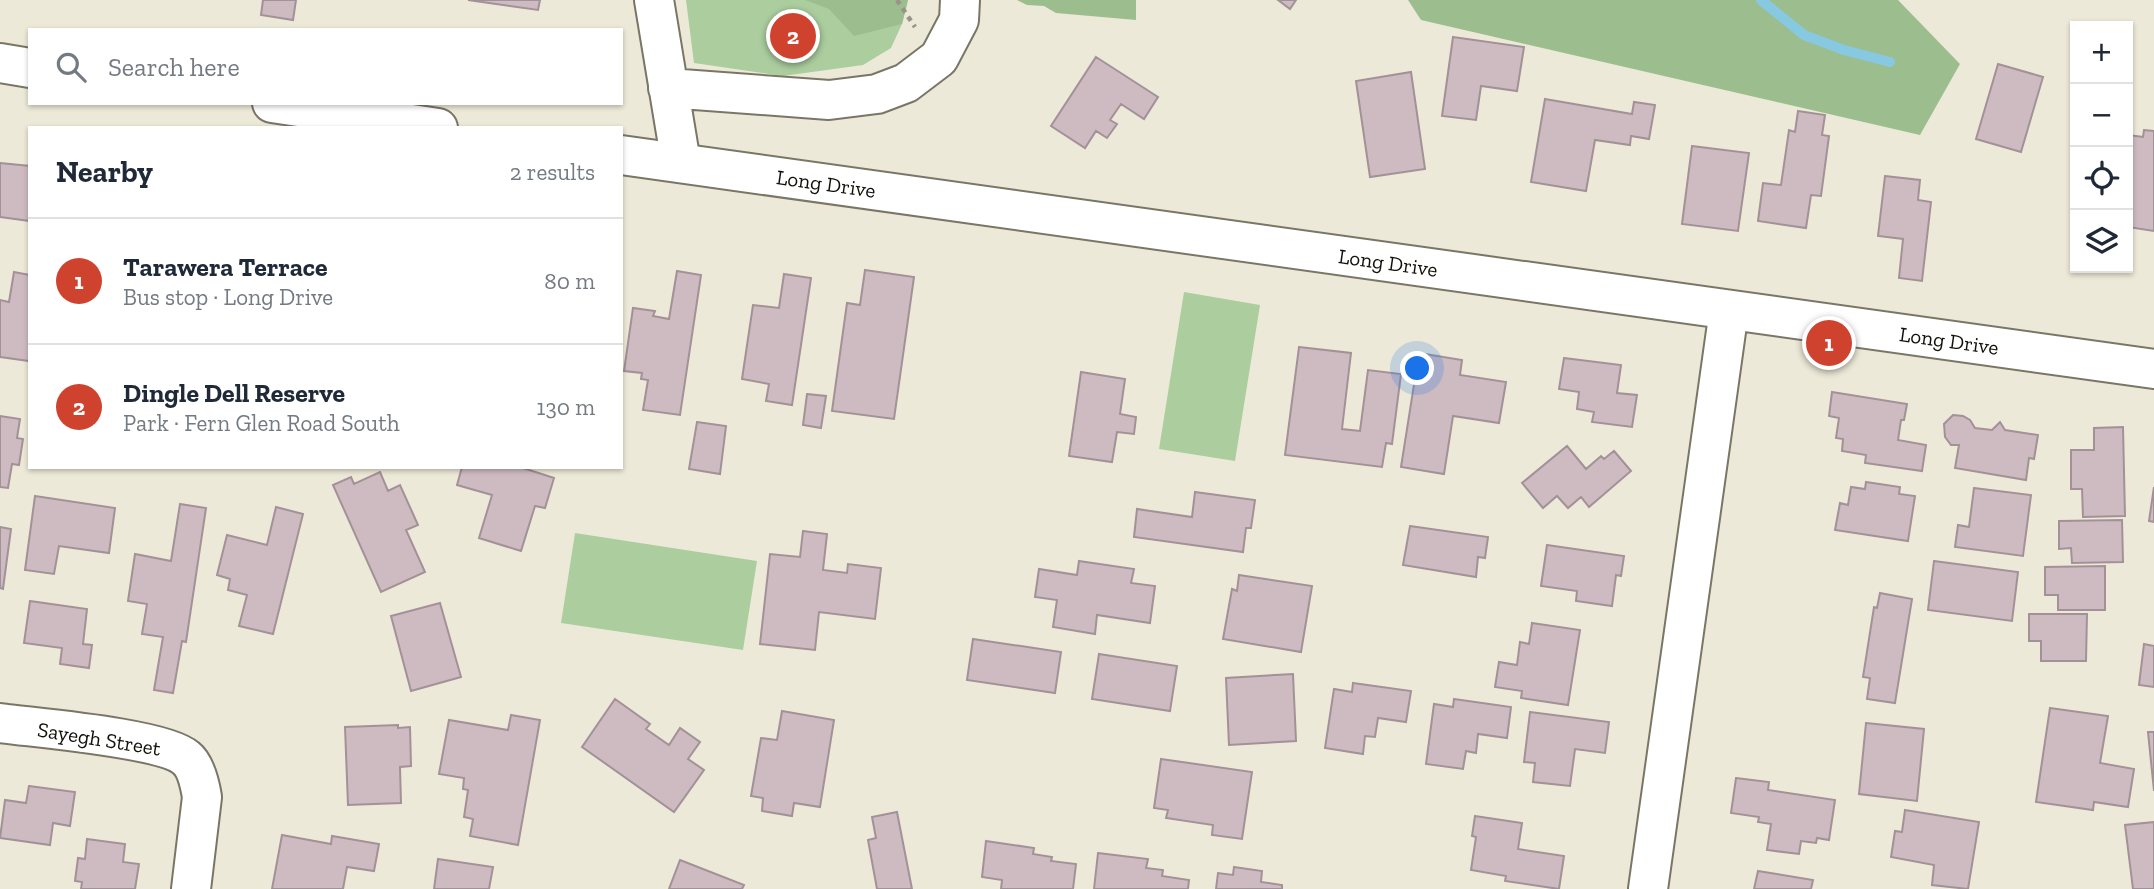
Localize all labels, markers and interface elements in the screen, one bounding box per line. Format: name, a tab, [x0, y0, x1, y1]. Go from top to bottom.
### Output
pin: 2	[770, 10, 816, 62]
map controls	[2070, 21, 2133, 273]
button: +	[2070, 21, 2133, 84]
search box	[28, 28, 623, 105]
icon: search	[52, 48, 90, 86]
text: Search here	[108, 51, 240, 83]
button: −	[2070, 84, 2133, 147]
button: locate	[2070, 147, 2133, 210]
text: Nearby	[56, 154, 153, 190]
text: 2 results	[510, 158, 595, 186]
street label: Long Drive	[775, 164, 877, 203]
button: layers	[2070, 210, 2133, 273]
street label: Long Drive	[1337, 243, 1439, 282]
text: Tarawera Terrace	[123, 251, 328, 283]
text: 1	[74, 267, 84, 295]
text: 80 m	[544, 267, 595, 295]
text: Bus stop · Long Drive	[123, 283, 333, 311]
pin: 1	[1806, 317, 1852, 369]
street label: Long Drive	[1898, 321, 2000, 360]
your location	[1400, 351, 1434, 385]
text: Dingle Dell Reserve	[123, 377, 345, 409]
text: 2	[73, 393, 85, 421]
text: 130 m	[537, 393, 595, 421]
text: Park · Fern Glen Road South	[123, 409, 400, 437]
street label: Sayegh Street	[36, 716, 163, 761]

